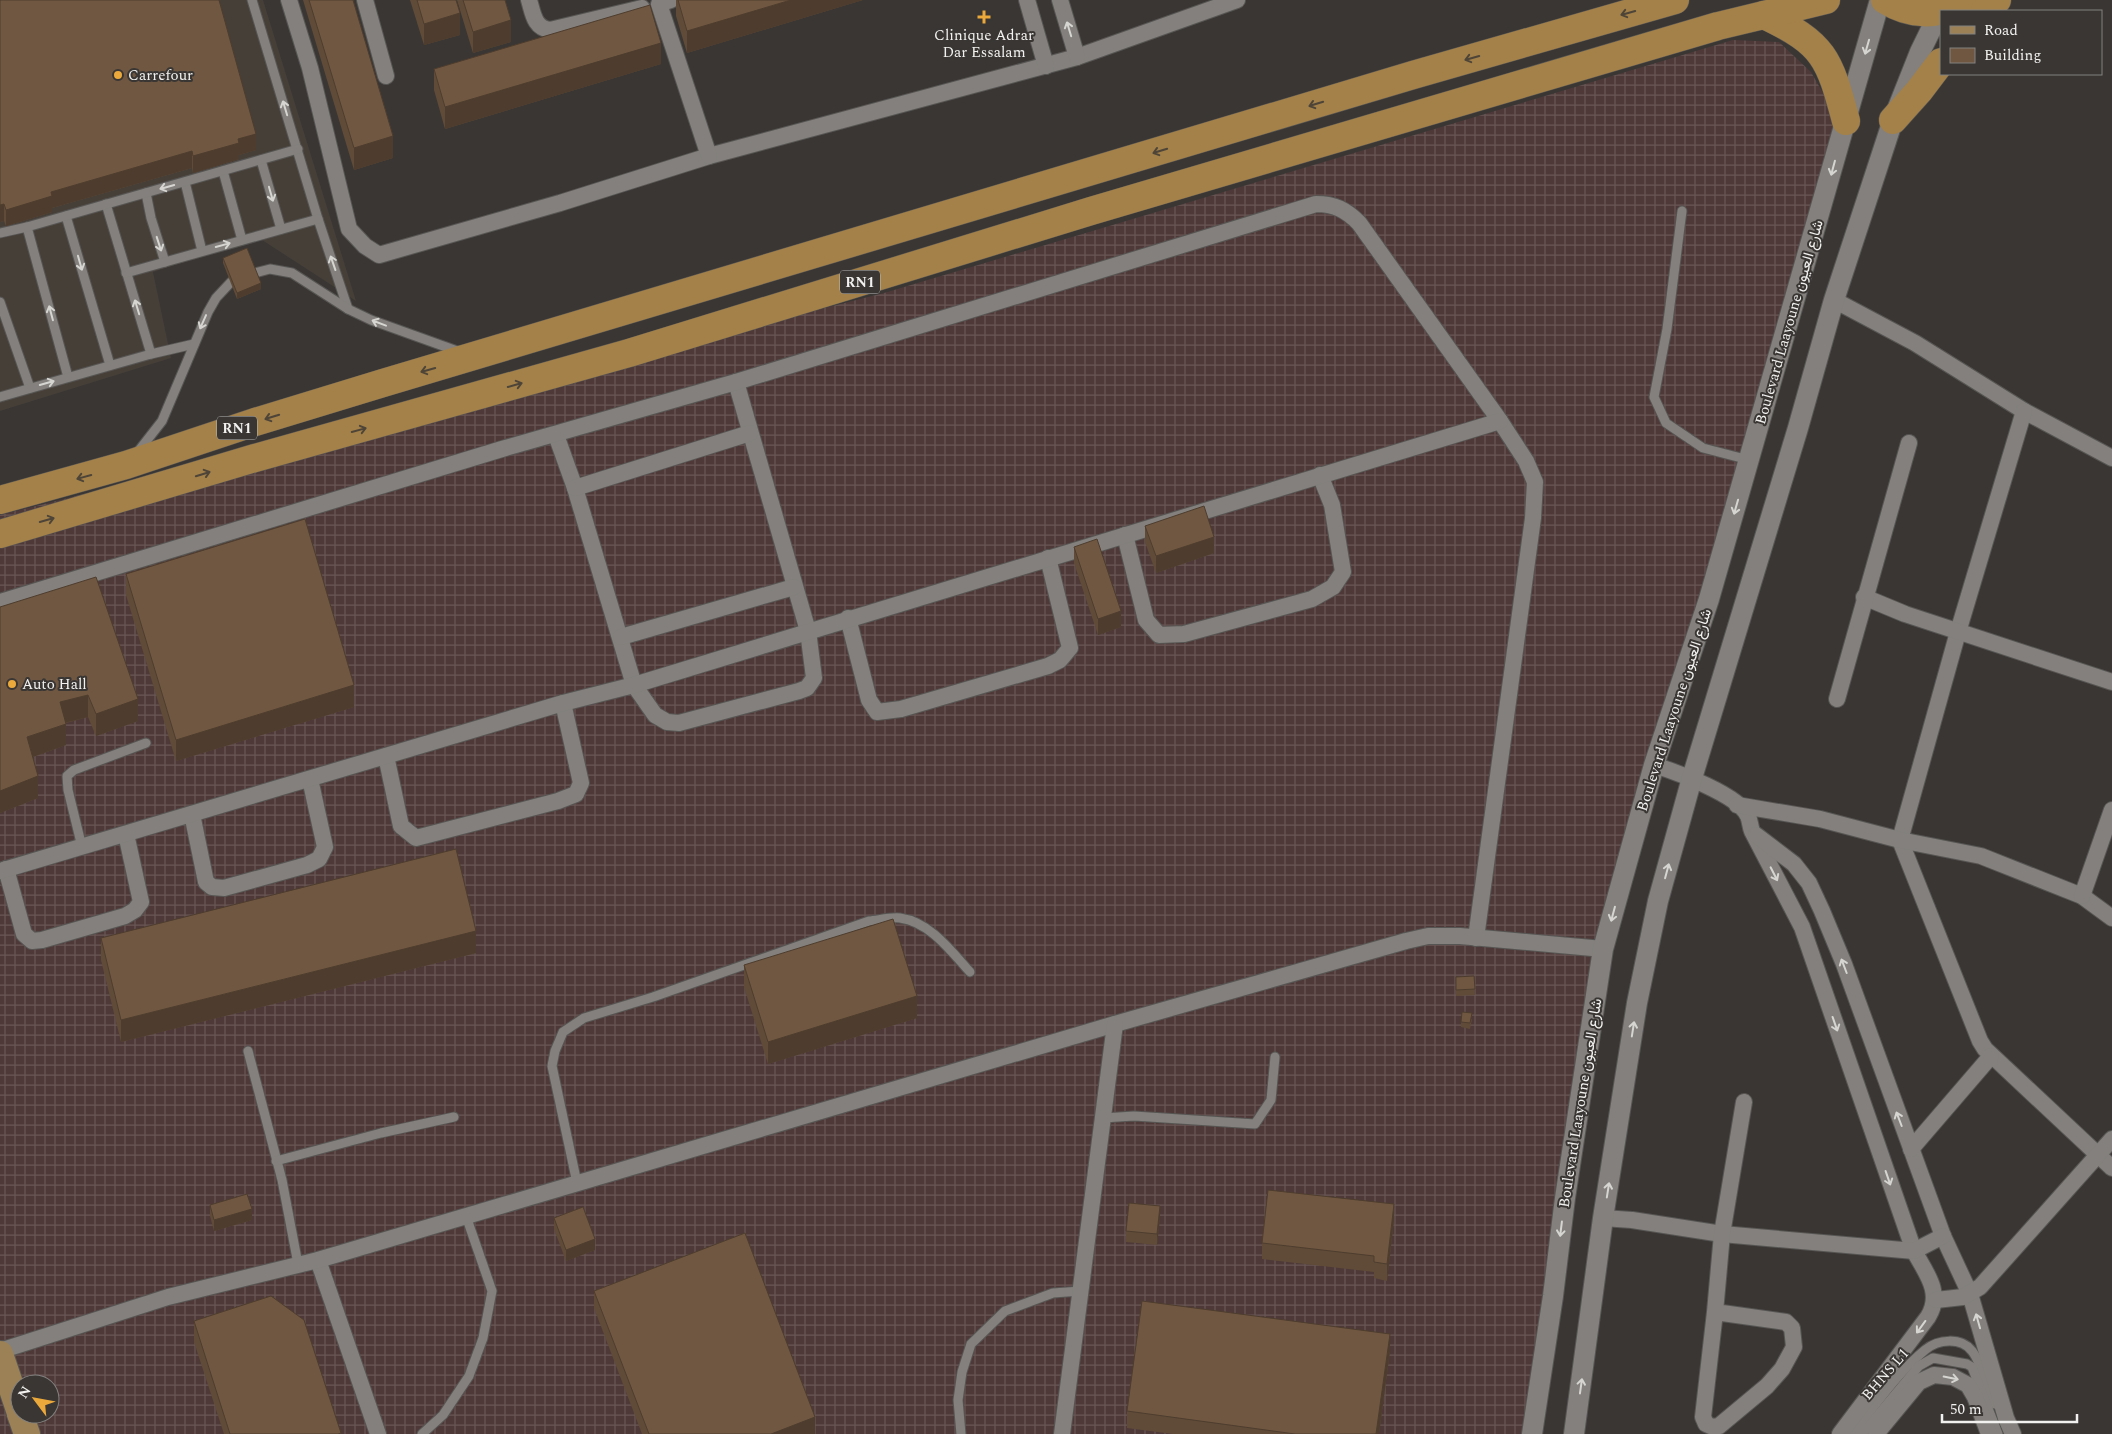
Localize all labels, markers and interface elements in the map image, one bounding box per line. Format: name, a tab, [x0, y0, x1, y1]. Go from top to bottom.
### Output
one-way arrow	[1620, 9, 1636, 19]
marker: Clinique Adrar Dar Essalam	[977, 10, 991, 24]
legend	[1940, 10, 2102, 75]
text: Road	[1984, 19, 2018, 42]
one-way arrow	[1063, 21, 1073, 37]
place label: Clinique Adrar Dar Essalam	[934, 24, 1034, 64]
one-way arrow	[1862, 39, 1872, 55]
text: Building	[1984, 44, 2041, 67]
one-way arrow	[1464, 54, 1480, 64]
place label: Carrefour	[128, 64, 193, 87]
marker: Carrefour	[112, 69, 124, 81]
one-way arrow	[279, 100, 289, 116]
one-way arrow	[1308, 100, 1324, 110]
one-way arrow	[1153, 147, 1169, 157]
one-way arrow	[1828, 160, 1837, 176]
one-way arrow	[159, 182, 175, 192]
one-way arrow	[267, 186, 277, 202]
street label: Boulevard Laayoune شارع العيون	[1749, 217, 1830, 427]
one-way arrow	[155, 236, 164, 252]
one-way arrow	[215, 240, 231, 249]
one-way arrow	[75, 254, 85, 270]
one-way arrow	[328, 256, 337, 271]
road number: RN1	[840, 270, 880, 294]
one-way arrow	[131, 300, 141, 316]
one-way arrow	[46, 306, 55, 322]
one-way arrow	[198, 314, 207, 329]
one-way arrow	[372, 318, 388, 327]
one-way arrow	[420, 366, 436, 375]
one-way arrow	[38, 378, 54, 388]
one-way arrow	[507, 380, 523, 389]
one-way arrow	[265, 413, 281, 422]
road number: RN1	[217, 416, 257, 439]
one-way arrow	[350, 424, 366, 434]
one-way arrow	[194, 469, 210, 479]
one-way arrow	[77, 473, 93, 482]
one-way arrow	[1730, 499, 1740, 515]
one-way arrow	[38, 515, 54, 525]
street label: Boulevard Laayoune شارع العيون	[1631, 606, 1718, 814]
place label: Auto Hall	[22, 673, 87, 696]
marker: Auto Hall	[6, 678, 18, 690]
one-way arrow	[1663, 863, 1672, 879]
one-way arrow	[1769, 867, 1779, 882]
one-way arrow	[1607, 905, 1617, 921]
one-way arrow	[1839, 959, 1848, 974]
street label: Boulevard Laayoune شارع العيون	[1553, 997, 1608, 1209]
one-way arrow	[1831, 1016, 1840, 1031]
one-way arrow	[1628, 1022, 1638, 1038]
one-way arrow	[1894, 1112, 1904, 1127]
one-way arrow	[1884, 1169, 1894, 1185]
one-way arrow	[1603, 1182, 1613, 1198]
one-way arrow	[1556, 1221, 1566, 1237]
one-way arrow	[1972, 1313, 1982, 1329]
one-way arrow	[1916, 1320, 1926, 1334]
street label: BHNS L1	[1856, 1343, 1915, 1406]
north arrow	[10, 1374, 60, 1424]
one-way arrow	[1942, 1374, 1958, 1383]
one-way arrow	[1576, 1378, 1586, 1394]
text: N	[12, 1382, 36, 1403]
scale bar	[1942, 1392, 2077, 1424]
text: 50 m	[1950, 1398, 1982, 1421]

